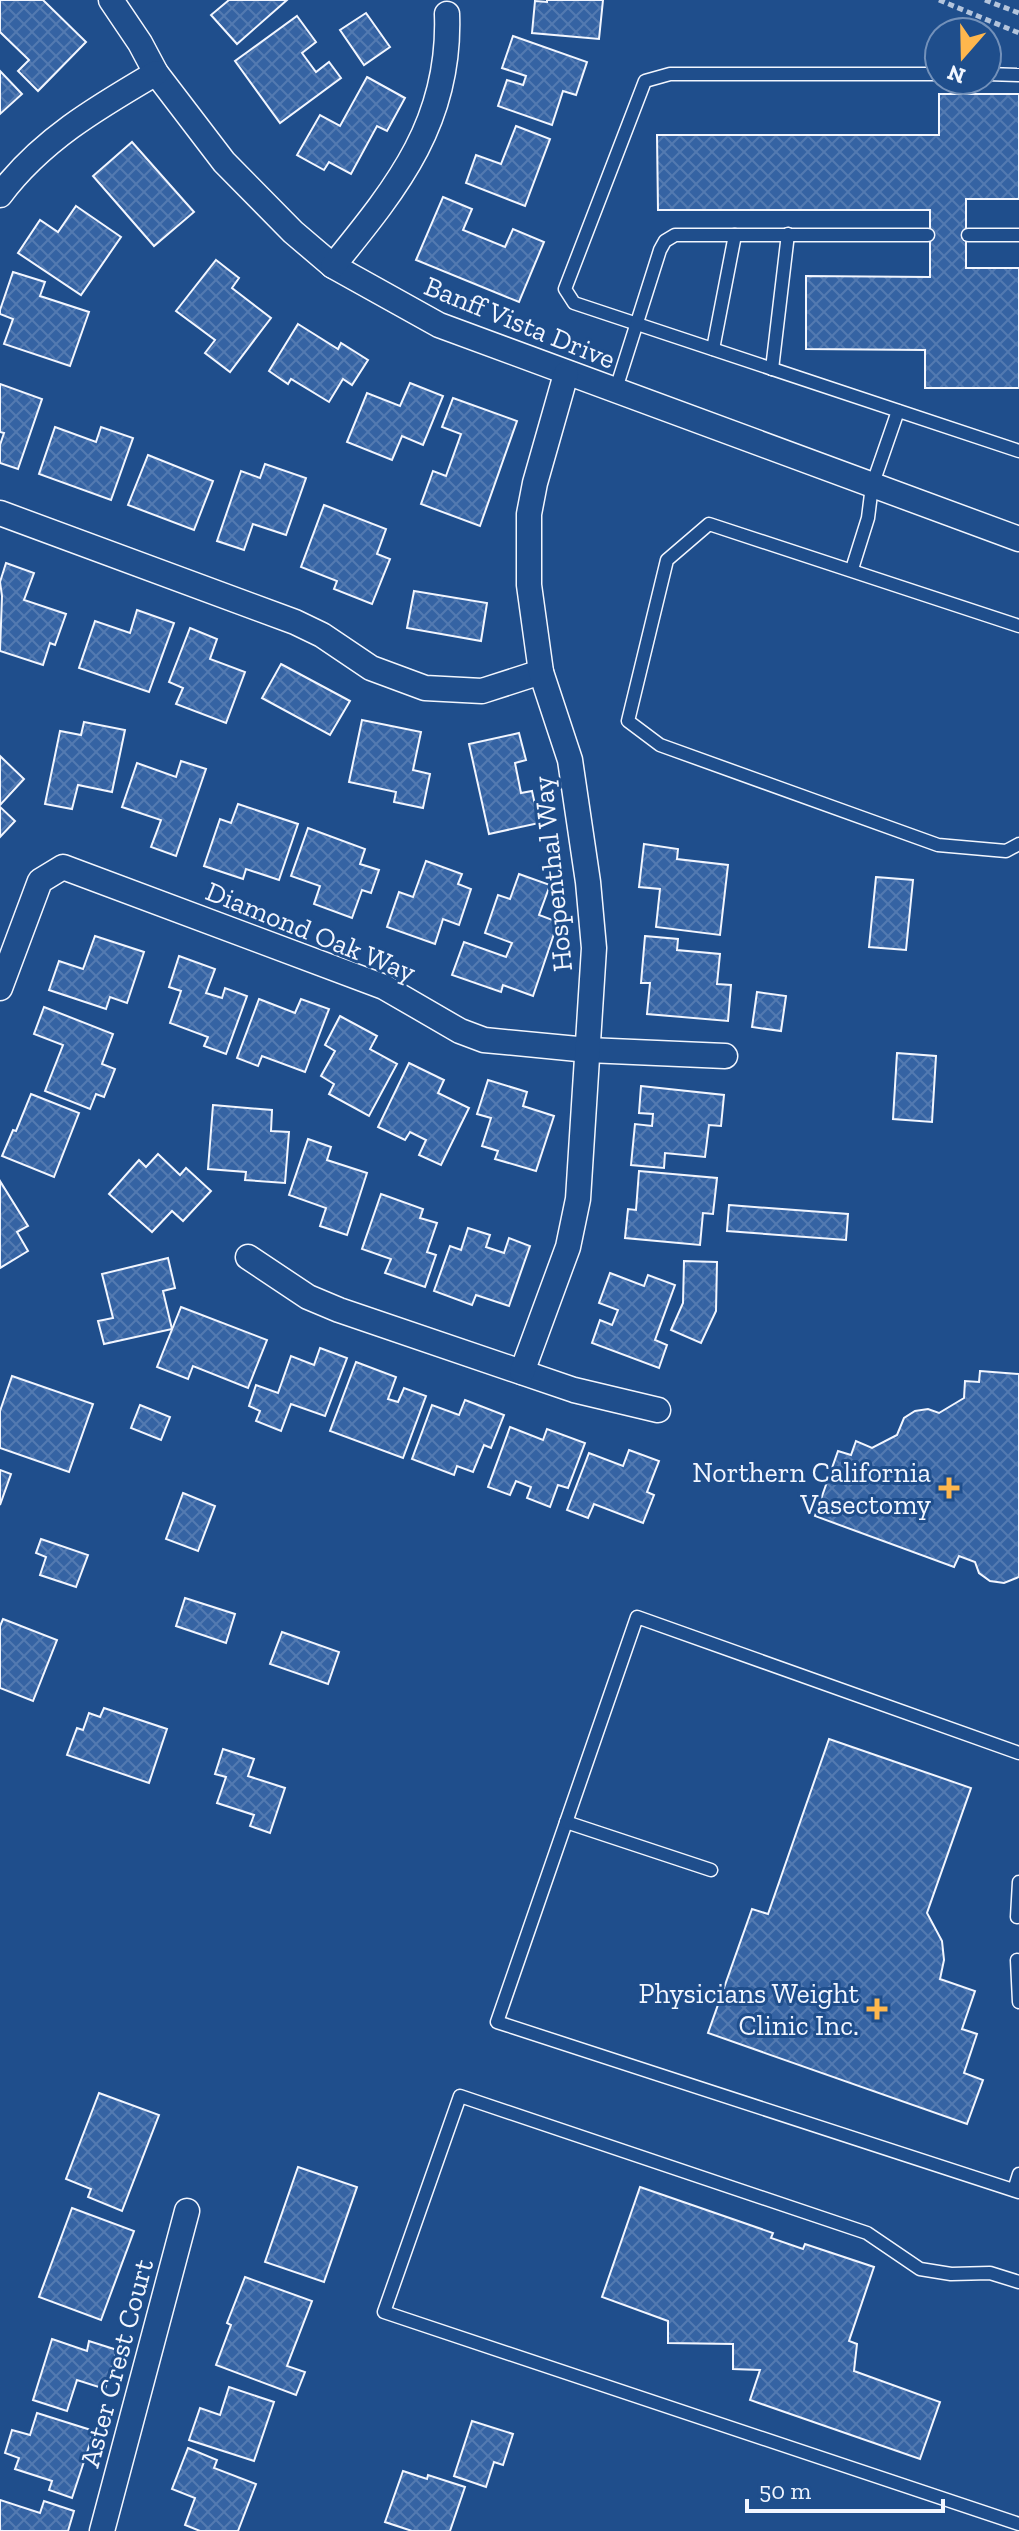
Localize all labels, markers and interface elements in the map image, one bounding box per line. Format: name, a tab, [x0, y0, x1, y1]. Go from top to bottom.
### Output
north arrow	[923, 16, 1003, 96]
text: N	[944, 59, 969, 90]
street label: Banff Vista Drive	[420, 269, 620, 376]
street label: Hospenthal Way	[526, 774, 579, 973]
street label: Diamond Oak Way	[201, 874, 421, 989]
place label: Northern California Vasectomy	[692, 1456, 932, 1521]
marker: Northern California Vasectomy	[938, 1477, 960, 1499]
place label: Physicians Weight Clinic Inc.	[639, 1977, 860, 2042]
marker: Physicians Weight Clinic Inc.	[866, 1998, 888, 2020]
street label: Aster Crest Court	[73, 2255, 160, 2471]
scale bar	[747, 2463, 943, 2513]
text: 50 m	[759, 2476, 812, 2505]

